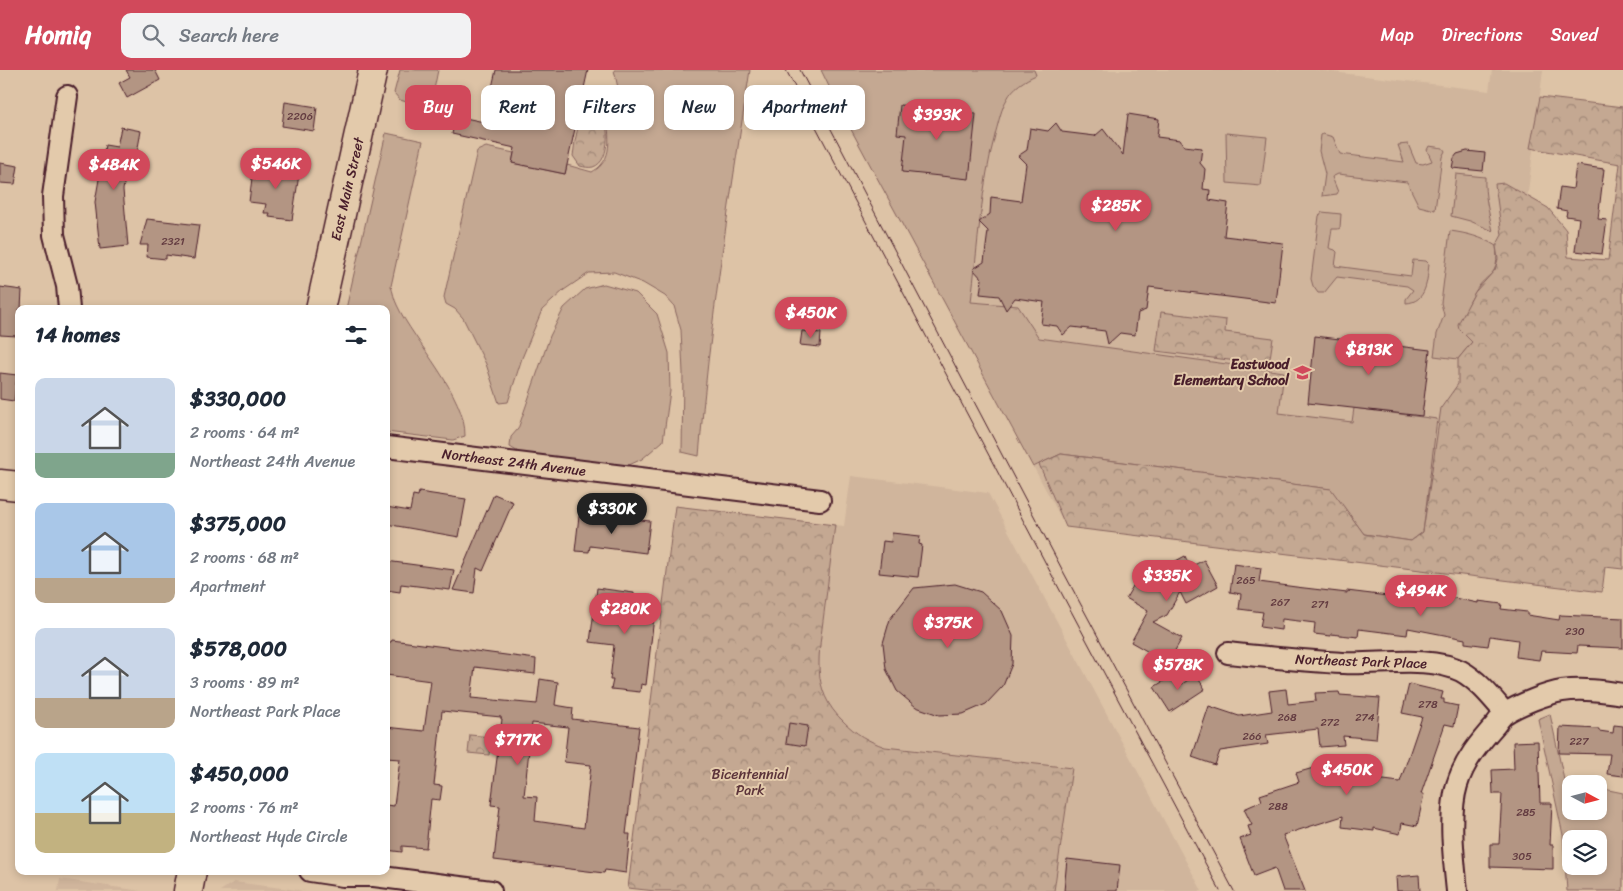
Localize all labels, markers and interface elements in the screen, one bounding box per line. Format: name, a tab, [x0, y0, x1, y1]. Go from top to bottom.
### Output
search box	[121, 13, 471, 58]
text: Homiq	[25, 14, 91, 56]
text: Search here	[179, 19, 279, 52]
text: Map	[1381, 19, 1414, 51]
text: Directions	[1442, 19, 1523, 51]
text: Saved	[1551, 19, 1598, 51]
icon: search	[139, 21, 167, 49]
chip: Buy	[405, 85, 471, 130]
chip: Rent	[481, 85, 555, 130]
chip: Filters	[565, 85, 654, 130]
chip: New	[664, 85, 734, 130]
chip: Apartment	[744, 85, 865, 130]
pin: $393K	[902, 98, 972, 141]
text: $393K	[913, 100, 961, 129]
house number: 2206	[287, 107, 313, 126]
street label: East Main Street	[323, 134, 372, 243]
pin: $484K	[79, 148, 149, 191]
pin: $546K	[241, 148, 311, 190]
text: $546K	[251, 149, 301, 178]
text: $484K	[89, 150, 139, 179]
pin: $285K	[1081, 190, 1151, 232]
text: $285K	[1091, 191, 1141, 220]
house number: 2321	[161, 232, 185, 251]
pin: $450K	[776, 296, 846, 339]
text: $450K	[786, 298, 836, 327]
text: 14 homes	[35, 316, 120, 354]
icon: filters	[342, 321, 370, 349]
pin: $813K	[1334, 334, 1404, 376]
text: $813K	[1346, 335, 1392, 364]
place label: Eastwood Elementary School	[1173, 352, 1291, 393]
school or university icon: Eastwood Elementary School	[1293, 362, 1313, 382]
text: $330,000	[190, 380, 286, 418]
icon: home	[75, 398, 135, 458]
text: 2 rooms · 64 m²	[190, 418, 300, 447]
street label: Northeast 24th Avenue	[441, 441, 587, 484]
text: Northeast 24th Avenue	[190, 447, 355, 476]
pin: $330K	[577, 492, 647, 535]
text: $330K	[588, 494, 636, 523]
text: $375,000	[190, 505, 286, 543]
icon: home	[75, 523, 135, 583]
text: 2 rooms · 68 m²	[190, 543, 299, 572]
pin: $335K	[1132, 560, 1202, 602]
text: $335K	[1143, 561, 1191, 590]
house number: 265	[1236, 571, 1256, 590]
text: Apartment	[190, 572, 266, 601]
pin: $494K	[1386, 574, 1456, 617]
text: $494K	[1396, 576, 1446, 605]
pin: $280K	[590, 592, 660, 635]
house number: 267	[1271, 593, 1290, 612]
text: $280K	[600, 594, 650, 623]
house number: 271	[1311, 595, 1329, 614]
pin: $375K	[913, 606, 983, 649]
text: $375K	[924, 608, 972, 637]
house number: 230	[1565, 622, 1585, 641]
text: $578,000	[190, 630, 287, 668]
street label: Northeast Park Place	[1295, 647, 1427, 676]
icon: home	[75, 648, 135, 708]
pin: $578K	[1143, 648, 1213, 691]
text: $578K	[1153, 650, 1203, 679]
text: 3 rooms · 89 m²	[190, 668, 299, 697]
house number: 278	[1418, 695, 1438, 714]
text: Northeast Park Place	[190, 697, 341, 726]
house number: 268	[1277, 708, 1297, 727]
house number: 274	[1355, 708, 1375, 727]
house number: 272	[1321, 713, 1340, 732]
pin: $717K	[483, 724, 553, 766]
text: $717K	[495, 725, 541, 754]
house number: 266	[1243, 727, 1261, 746]
house number: 227	[1570, 732, 1589, 751]
pin: $450K	[1312, 754, 1382, 796]
text: $450,000	[190, 755, 289, 793]
text: $450K	[1322, 755, 1372, 784]
park label: Bicentennial Park	[712, 762, 789, 803]
icon: home	[75, 773, 135, 833]
north arrow	[1562, 775, 1608, 820]
map controls	[1562, 775, 1607, 875]
text: 2 rooms · 76 m²	[190, 793, 299, 822]
house number: 288	[1268, 797, 1288, 816]
house number: 285	[1516, 803, 1536, 822]
text: Northeast Hyde Circle	[190, 822, 347, 851]
button: layers	[1562, 830, 1607, 875]
house number: 305	[1512, 847, 1532, 866]

